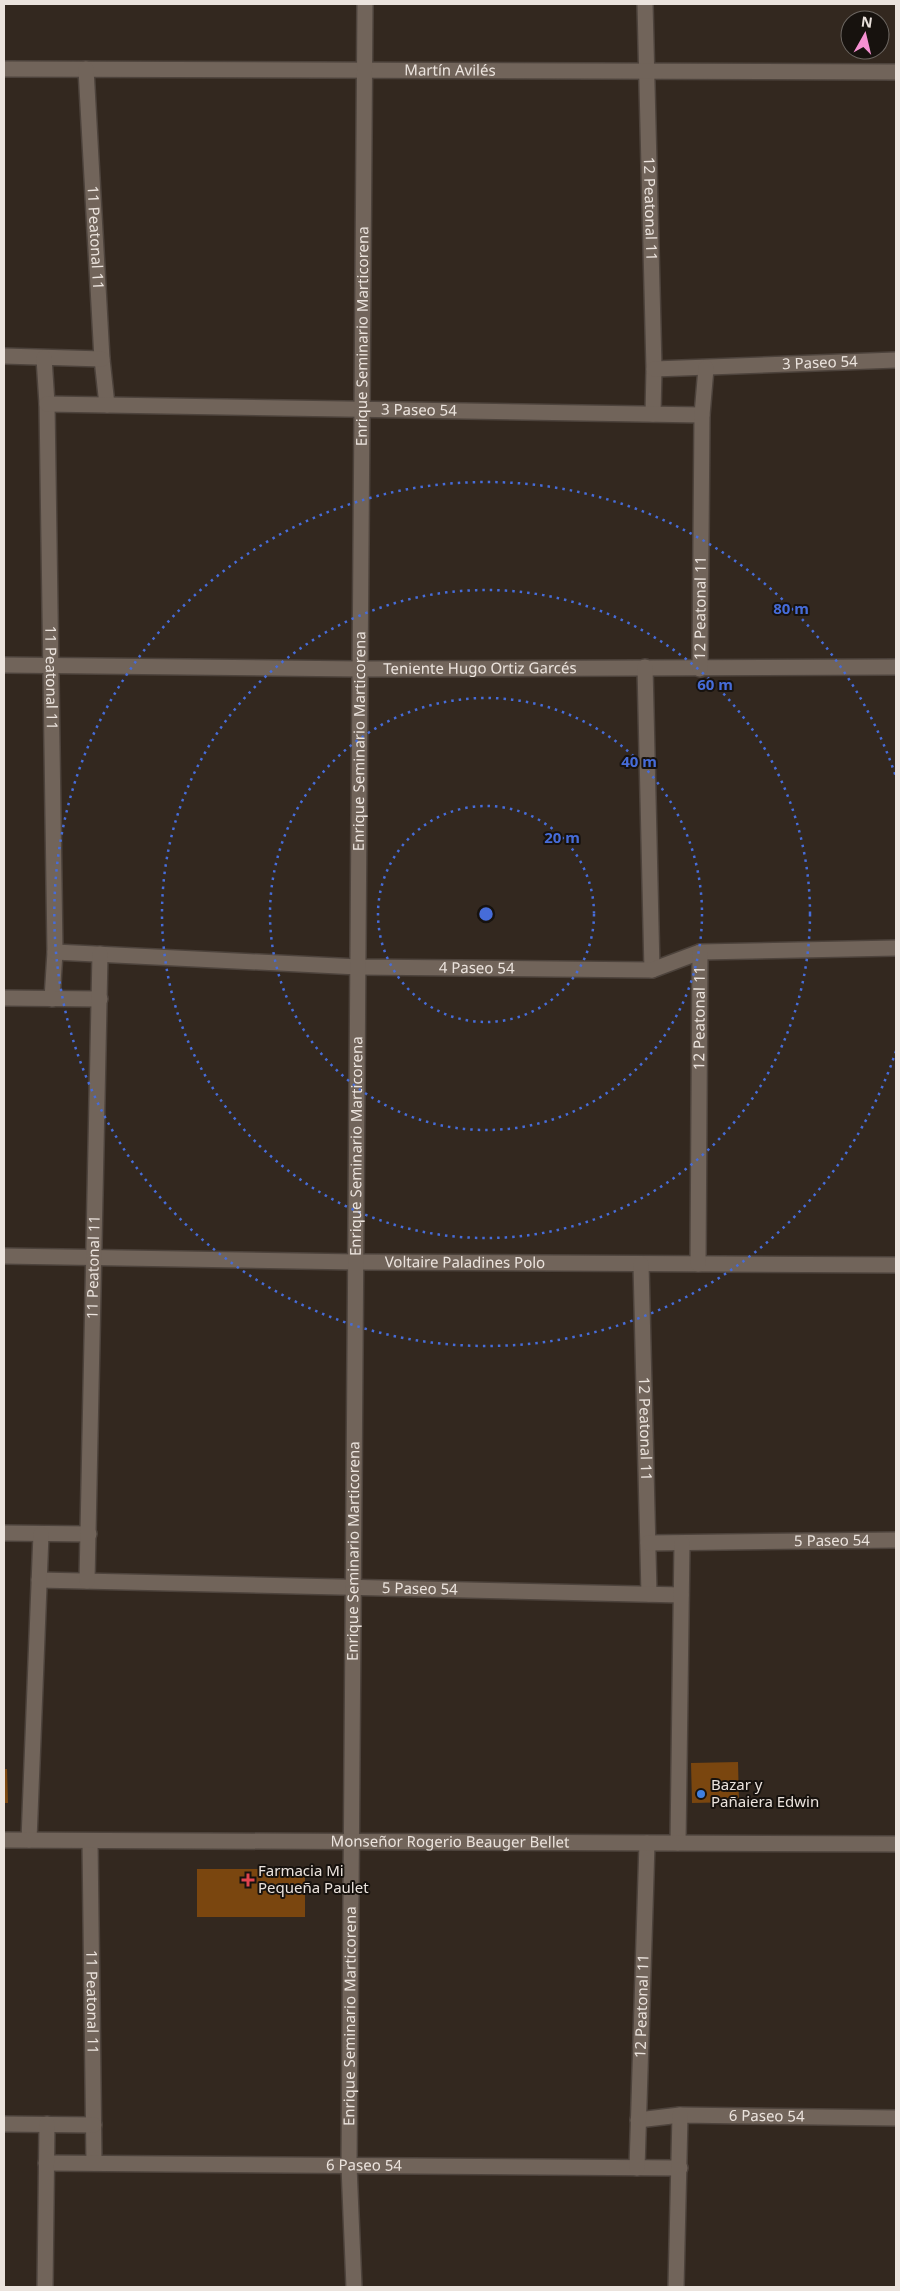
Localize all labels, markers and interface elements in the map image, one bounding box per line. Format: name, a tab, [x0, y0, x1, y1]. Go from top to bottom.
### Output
north arrow	[840, 10, 890, 60]
text: N	[860, 11, 874, 32]
street label: Martín Avilés	[404, 59, 496, 80]
street label: 12 Peatonal 11	[640, 157, 662, 261]
street label: 11 Peatonal 11	[83, 185, 109, 290]
street label: Enrique Seminario Marticorena	[351, 226, 372, 446]
street label: 3 Paseo 54	[782, 350, 859, 373]
street label: 3 Paseo 54	[381, 399, 457, 420]
street label: 12 Peatonal 11	[689, 556, 710, 660]
text: 80 m	[773, 598, 809, 618]
street label: 11 Peatonal 11	[41, 626, 63, 730]
street label: Enrique Seminario Marticorena	[348, 631, 369, 851]
street label: Teniente Hugo Ortiz Garcés	[383, 657, 577, 678]
text: 60 m	[697, 674, 733, 694]
text: 40 m	[621, 751, 657, 771]
text: 20 m	[544, 827, 580, 847]
centre of rings	[477, 905, 495, 923]
street label: 4 Paseo 54	[439, 957, 515, 978]
street label: 12 Peatonal 11	[688, 966, 709, 1070]
street label: Enrique Seminario Marticorena	[345, 1036, 366, 1256]
street label: 11 Peatonal 11	[81, 1215, 104, 1319]
street label: Voltaire Paladines Polo	[385, 1251, 545, 1272]
street label: 12 Peatonal 11	[635, 1377, 657, 1481]
street label: Enrique Seminario Marticorena	[342, 1441, 363, 1661]
street label: 5 Paseo 54	[794, 1529, 870, 1550]
street label: 5 Paseo 54	[382, 1577, 458, 1599]
place label: Bazar y Pañaiera Edwin	[711, 1774, 819, 1811]
marker: Bazar y Pañaiera Edwin	[695, 1788, 707, 1800]
street label: Monseñor Rogerio Beauger Bellet	[331, 1830, 570, 1852]
place label: Farmacia Mi Pequeña Paulet	[258, 1860, 369, 1897]
marker: Farmacia Mi Pequeña Paulet	[242, 1874, 254, 1886]
street label: Enrique Seminario Marticorena	[338, 1906, 360, 2126]
street label: 11 Peatonal 11	[82, 1950, 104, 2054]
street label: 12 Peatonal 11	[629, 1954, 653, 2058]
street label: 6 Paseo 54	[729, 2105, 805, 2126]
street label: 6 Paseo 54	[326, 2154, 402, 2175]

